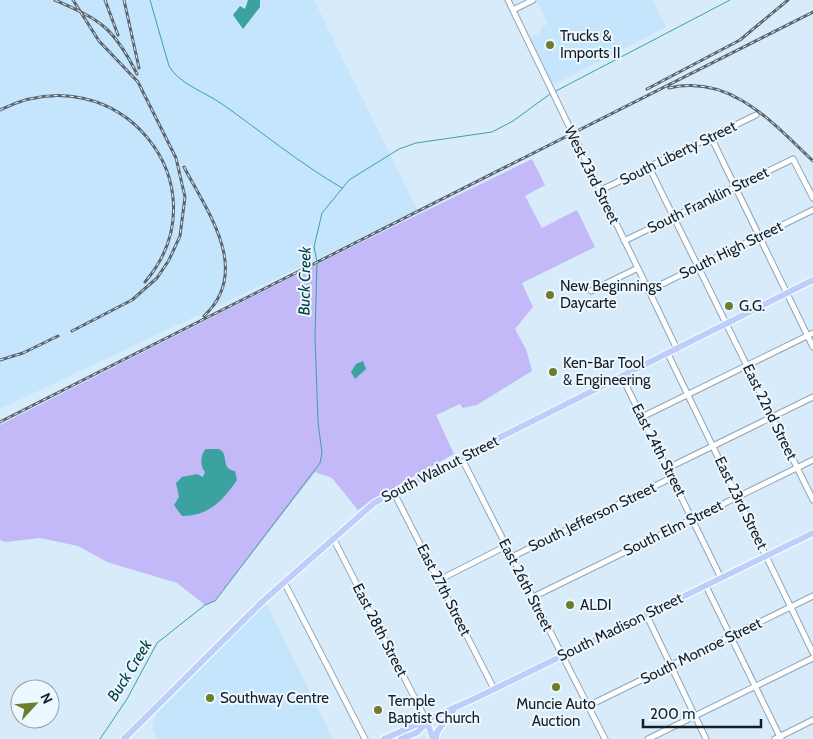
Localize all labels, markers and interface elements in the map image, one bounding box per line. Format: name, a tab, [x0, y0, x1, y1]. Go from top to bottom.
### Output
place label: Trucks & Imports II	[560, 27, 620, 62]
marker: Trucks & Imports II	[544, 39, 556, 51]
street label: South Liberty Street	[617, 117, 739, 189]
street label: West 23rd Street	[561, 123, 623, 227]
street label: South Franklin Street	[644, 163, 772, 237]
street label: South High Street	[676, 217, 786, 283]
water label: Buck Creek	[294, 245, 315, 316]
place label: New Beginnings Daycarte	[560, 277, 662, 312]
marker: New Beginnings Daycarte	[544, 289, 556, 301]
place label: G.G.	[739, 297, 765, 315]
marker: G.G.	[723, 300, 735, 312]
place label: Ken-Bar Tool & Engineering	[563, 354, 651, 389]
street label: East 22nd Street	[739, 361, 801, 463]
marker: Ken-Bar Tool & Engineering	[547, 366, 559, 378]
street label: East 24th Street	[628, 401, 690, 499]
street label: South Walnut Street	[378, 432, 502, 506]
street label: East 23rd Street	[711, 454, 771, 552]
street label: South Jefferson Street	[525, 478, 659, 556]
street label: South Elm Street	[620, 496, 726, 560]
street label: East 26th Street	[495, 536, 557, 634]
street label: East 27th Street	[413, 541, 475, 639]
street label: East 28th Street	[349, 580, 411, 680]
street label: South Madison Street	[554, 589, 686, 665]
place label: ALDI	[580, 596, 612, 614]
marker: ALDI	[564, 599, 576, 611]
street label: South Monroe Street	[638, 614, 764, 688]
water label: Buck Creek	[103, 635, 156, 705]
north arrow	[10, 679, 60, 729]
marker: Muncie Auto Auction	[550, 681, 562, 693]
place label: Southway Centre	[220, 689, 329, 707]
text: N	[36, 690, 57, 707]
marker: Southway Centre	[204, 692, 216, 704]
place label: Temple Baptist Church	[388, 692, 480, 727]
place label: Muncie Auto Auction	[516, 695, 596, 730]
scale bar	[643, 696, 760, 728]
marker: Temple Baptist Church	[372, 704, 384, 716]
text: 200 m	[650, 705, 695, 723]

